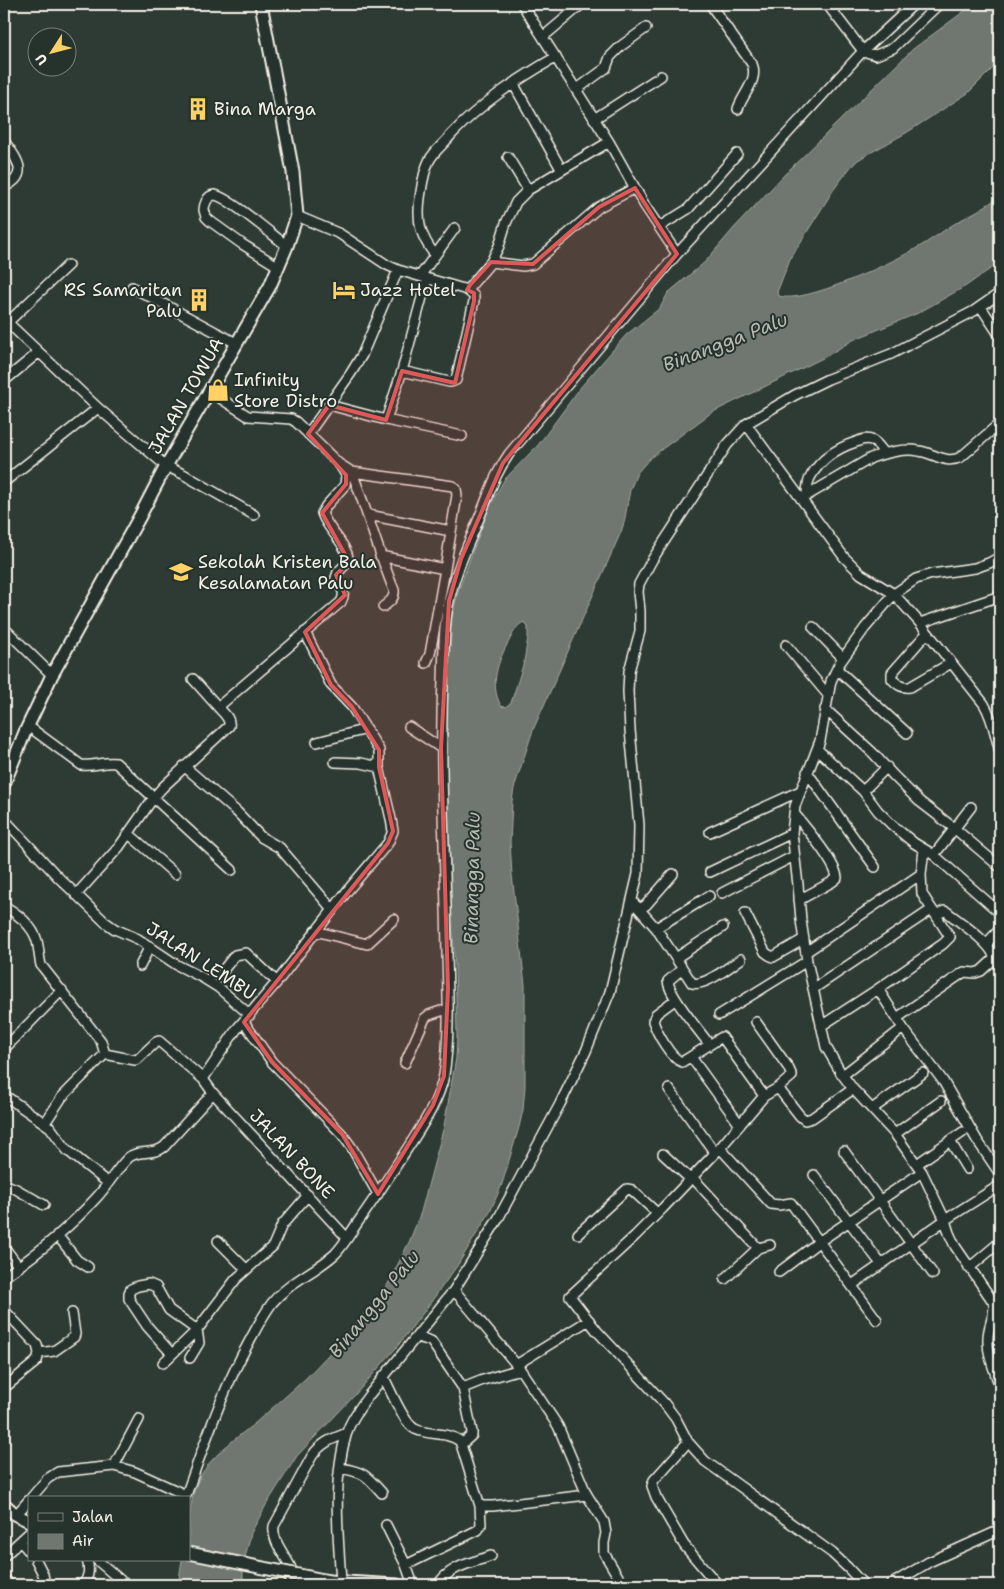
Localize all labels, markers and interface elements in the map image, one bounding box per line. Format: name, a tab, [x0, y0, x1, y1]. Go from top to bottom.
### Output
north arrow	[28, 28, 78, 78]
text: U	[31, 50, 52, 69]
building icon: Bina Marga	[185, 96, 211, 122]
place label: Bina Marga	[214, 97, 316, 121]
hotel icon: Jazz Hotel	[331, 277, 357, 303]
place label: RS Samaritan Palu	[64, 278, 182, 323]
place label: Jazz Hotel	[360, 278, 456, 302]
building icon: RS Samaritan Palu	[186, 287, 212, 313]
water label: Binangga Palu	[659, 307, 791, 377]
street label: JALAN TOWUA	[143, 333, 229, 459]
place label: Infinity Store Distro	[234, 368, 337, 413]
shop icon: Infinity Store Distro	[205, 377, 231, 403]
place label: Sekolah Kristen Bala Kesalamatan Palu	[198, 550, 377, 595]
school or university icon: Sekolah Kristen Bala Kesalamatan Palu	[168, 559, 194, 585]
water label: Binangga Palu	[458, 812, 486, 944]
street label: JALAN LEMBU	[141, 917, 261, 1005]
street label: JALAN BONE	[244, 1104, 340, 1204]
water label: Binangga Palu	[323, 1245, 425, 1363]
legend	[28, 1496, 190, 1562]
text: Jalan	[72, 1507, 113, 1527]
text: Air	[72, 1531, 94, 1551]

